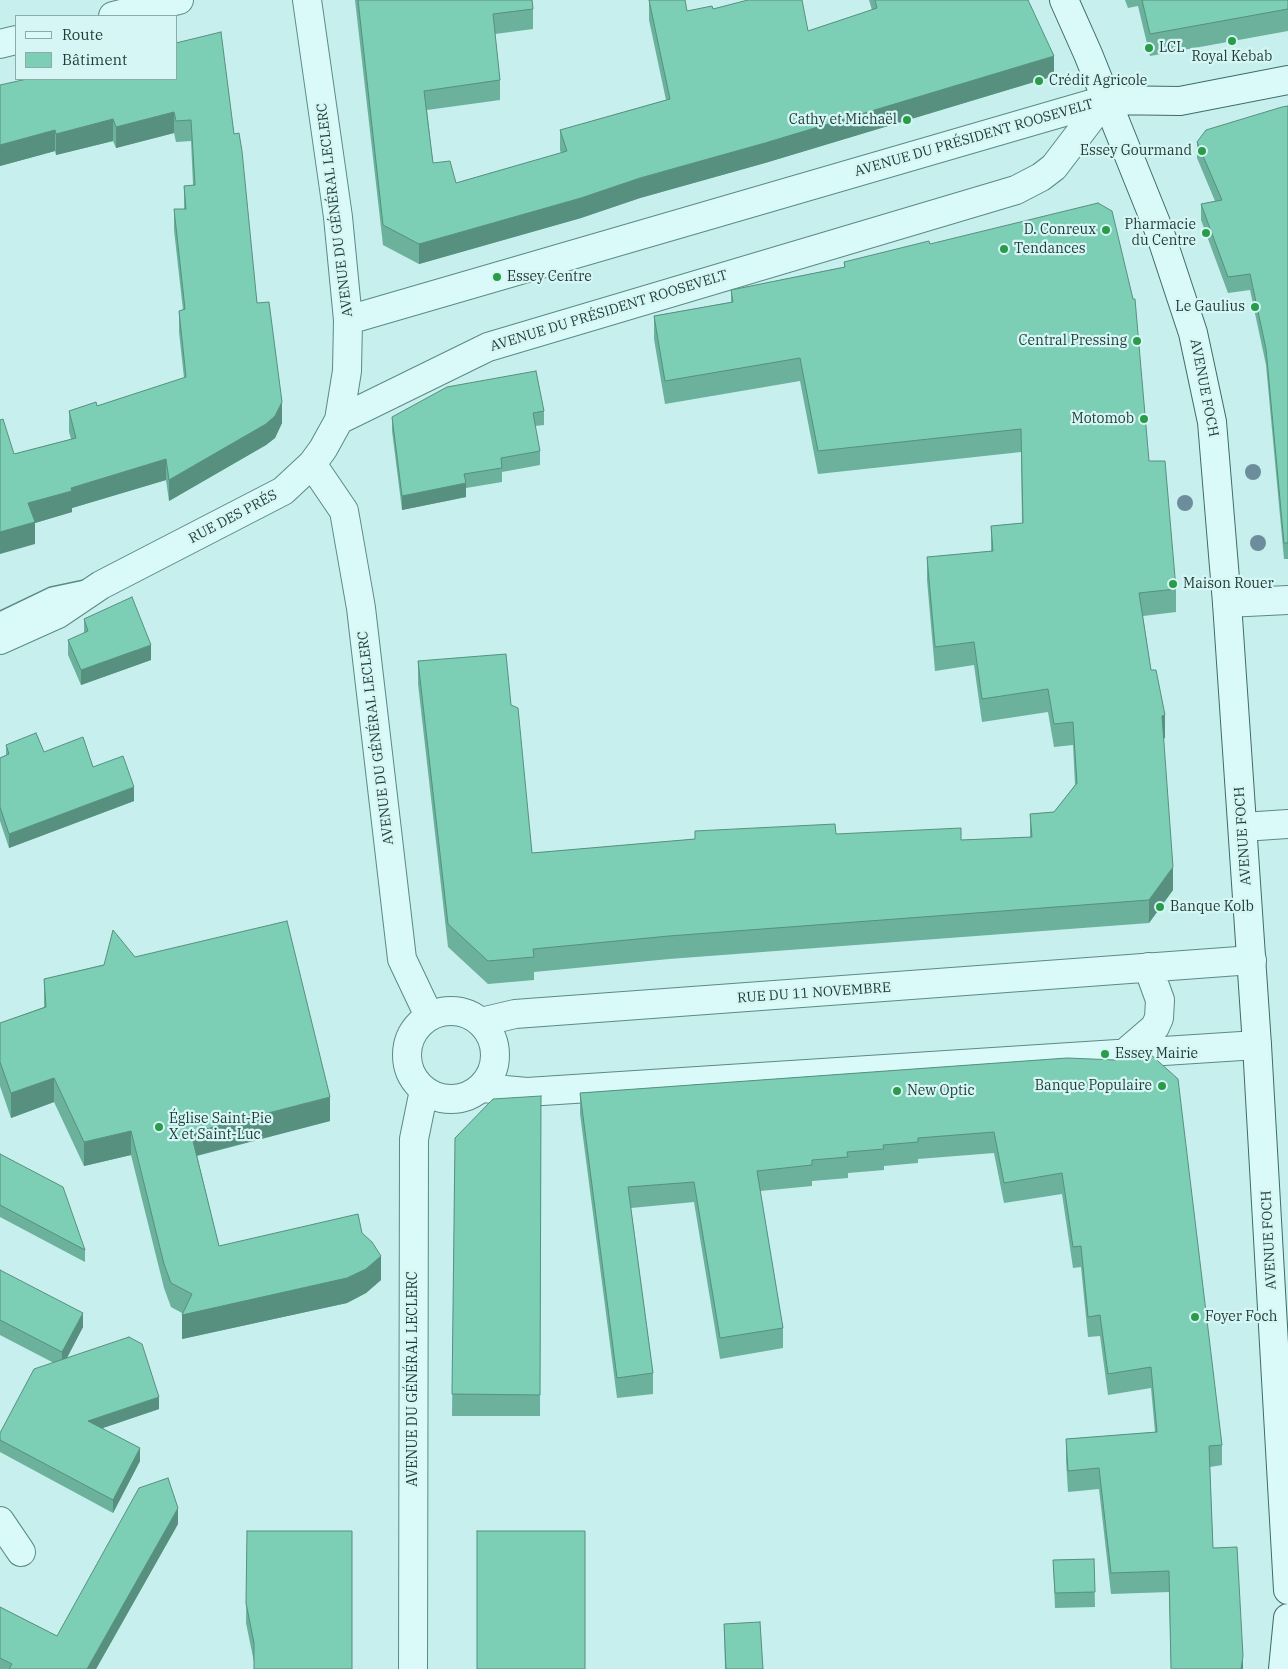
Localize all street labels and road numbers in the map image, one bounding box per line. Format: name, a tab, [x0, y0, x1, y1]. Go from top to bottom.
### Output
street label: AVENUE DU PRÉSIDENT ROOSEVELT	[853, 96, 1095, 180]
street label: AVENUE DU GÉNÉRAL LECLERC	[314, 102, 356, 318]
street label: AVENUE DU PRÉSIDENT ROOSEVELT	[488, 267, 730, 355]
street label: AVENUE FOCH	[1186, 338, 1222, 438]
street label: RUE DES PRÉS	[186, 487, 280, 547]
street label: AVENUE DU GÉNÉRAL LECLERC	[355, 630, 397, 846]
street label: AVENUE FOCH	[1231, 786, 1255, 886]
street label: RUE DU 11 NOVEMBRE	[737, 979, 891, 1007]
street label: AVENUE FOCH	[1258, 1190, 1280, 1290]
street label: AVENUE DU GÉNÉRAL LECLERC	[405, 1271, 421, 1487]

